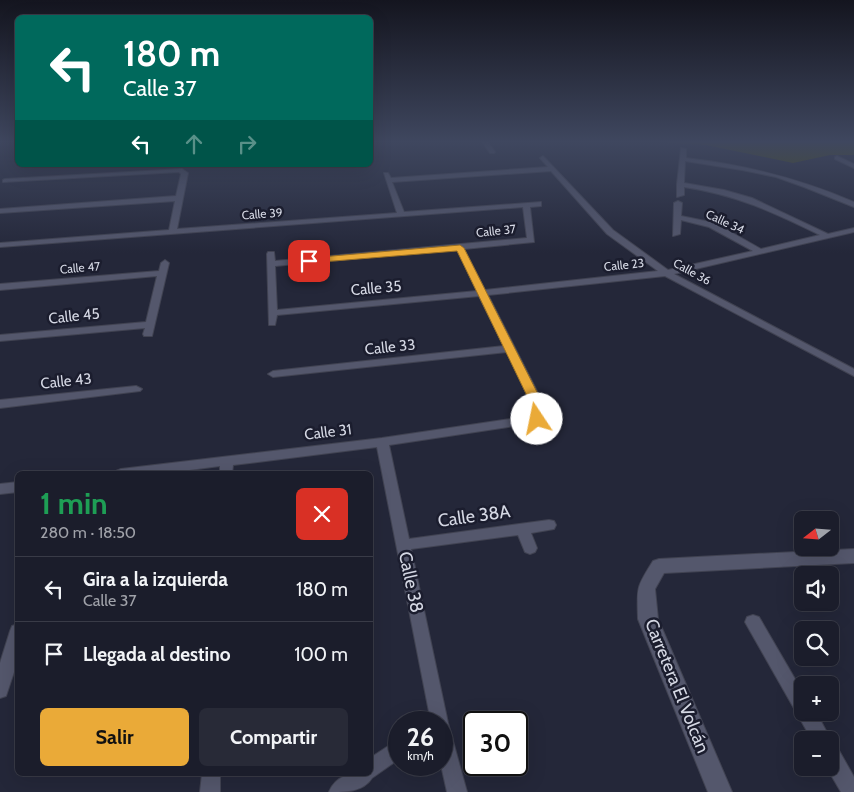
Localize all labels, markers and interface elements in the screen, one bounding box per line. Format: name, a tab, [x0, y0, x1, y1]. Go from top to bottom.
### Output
text: 180 m	[123, 32, 220, 75]
icon: left	[40, 35, 105, 100]
text: Calle 37	[123, 75, 197, 102]
icon: left	[127, 130, 155, 158]
icon: ahead	[180, 130, 208, 158]
icon: right	[233, 130, 261, 158]
street label: Calle 39	[241, 205, 283, 222]
street label: Calle 34	[703, 206, 747, 237]
street label: Calle 37	[475, 221, 517, 240]
pin	[288, 240, 330, 282]
icon: arrive	[295, 247, 323, 275]
street label: Calle 23	[603, 255, 645, 274]
street label: Calle 36	[671, 255, 714, 288]
street label: Calle 47	[59, 258, 101, 277]
street label: Calle 35	[350, 277, 402, 299]
street label: Calle 45	[48, 304, 100, 328]
street label: Calle 33	[364, 335, 416, 359]
street label: Calle 43	[40, 369, 92, 393]
position arrow	[510, 392, 562, 444]
street label: Calle 31	[303, 420, 353, 444]
text: 1 min	[40, 485, 108, 522]
button: close	[296, 488, 348, 540]
street label: Calle 38A	[436, 500, 512, 532]
north arrow	[794, 511, 839, 556]
map controls	[794, 511, 839, 776]
text: 280 m · 18:50	[40, 523, 136, 542]
street label: Calle 38	[394, 549, 428, 615]
button: sound	[794, 566, 839, 611]
text: Gira a la izquierda	[83, 568, 228, 591]
icon: left	[40, 575, 68, 603]
text: 180 m	[296, 578, 348, 601]
text: Calle 37	[83, 591, 137, 610]
street label: Carretera El Volcán	[640, 616, 714, 756]
button: search	[794, 621, 839, 666]
icon: arrive	[40, 640, 68, 668]
text: Llegada al destino	[83, 643, 230, 666]
text: 100 m	[294, 643, 348, 666]
button: +	[794, 676, 839, 721]
button: Salir	[40, 708, 189, 766]
button: Compartir	[199, 708, 348, 766]
speed limit sign: 30	[463, 711, 528, 776]
text: 26	[407, 722, 434, 752]
button: −	[794, 731, 839, 776]
text: km/h	[407, 748, 434, 763]

